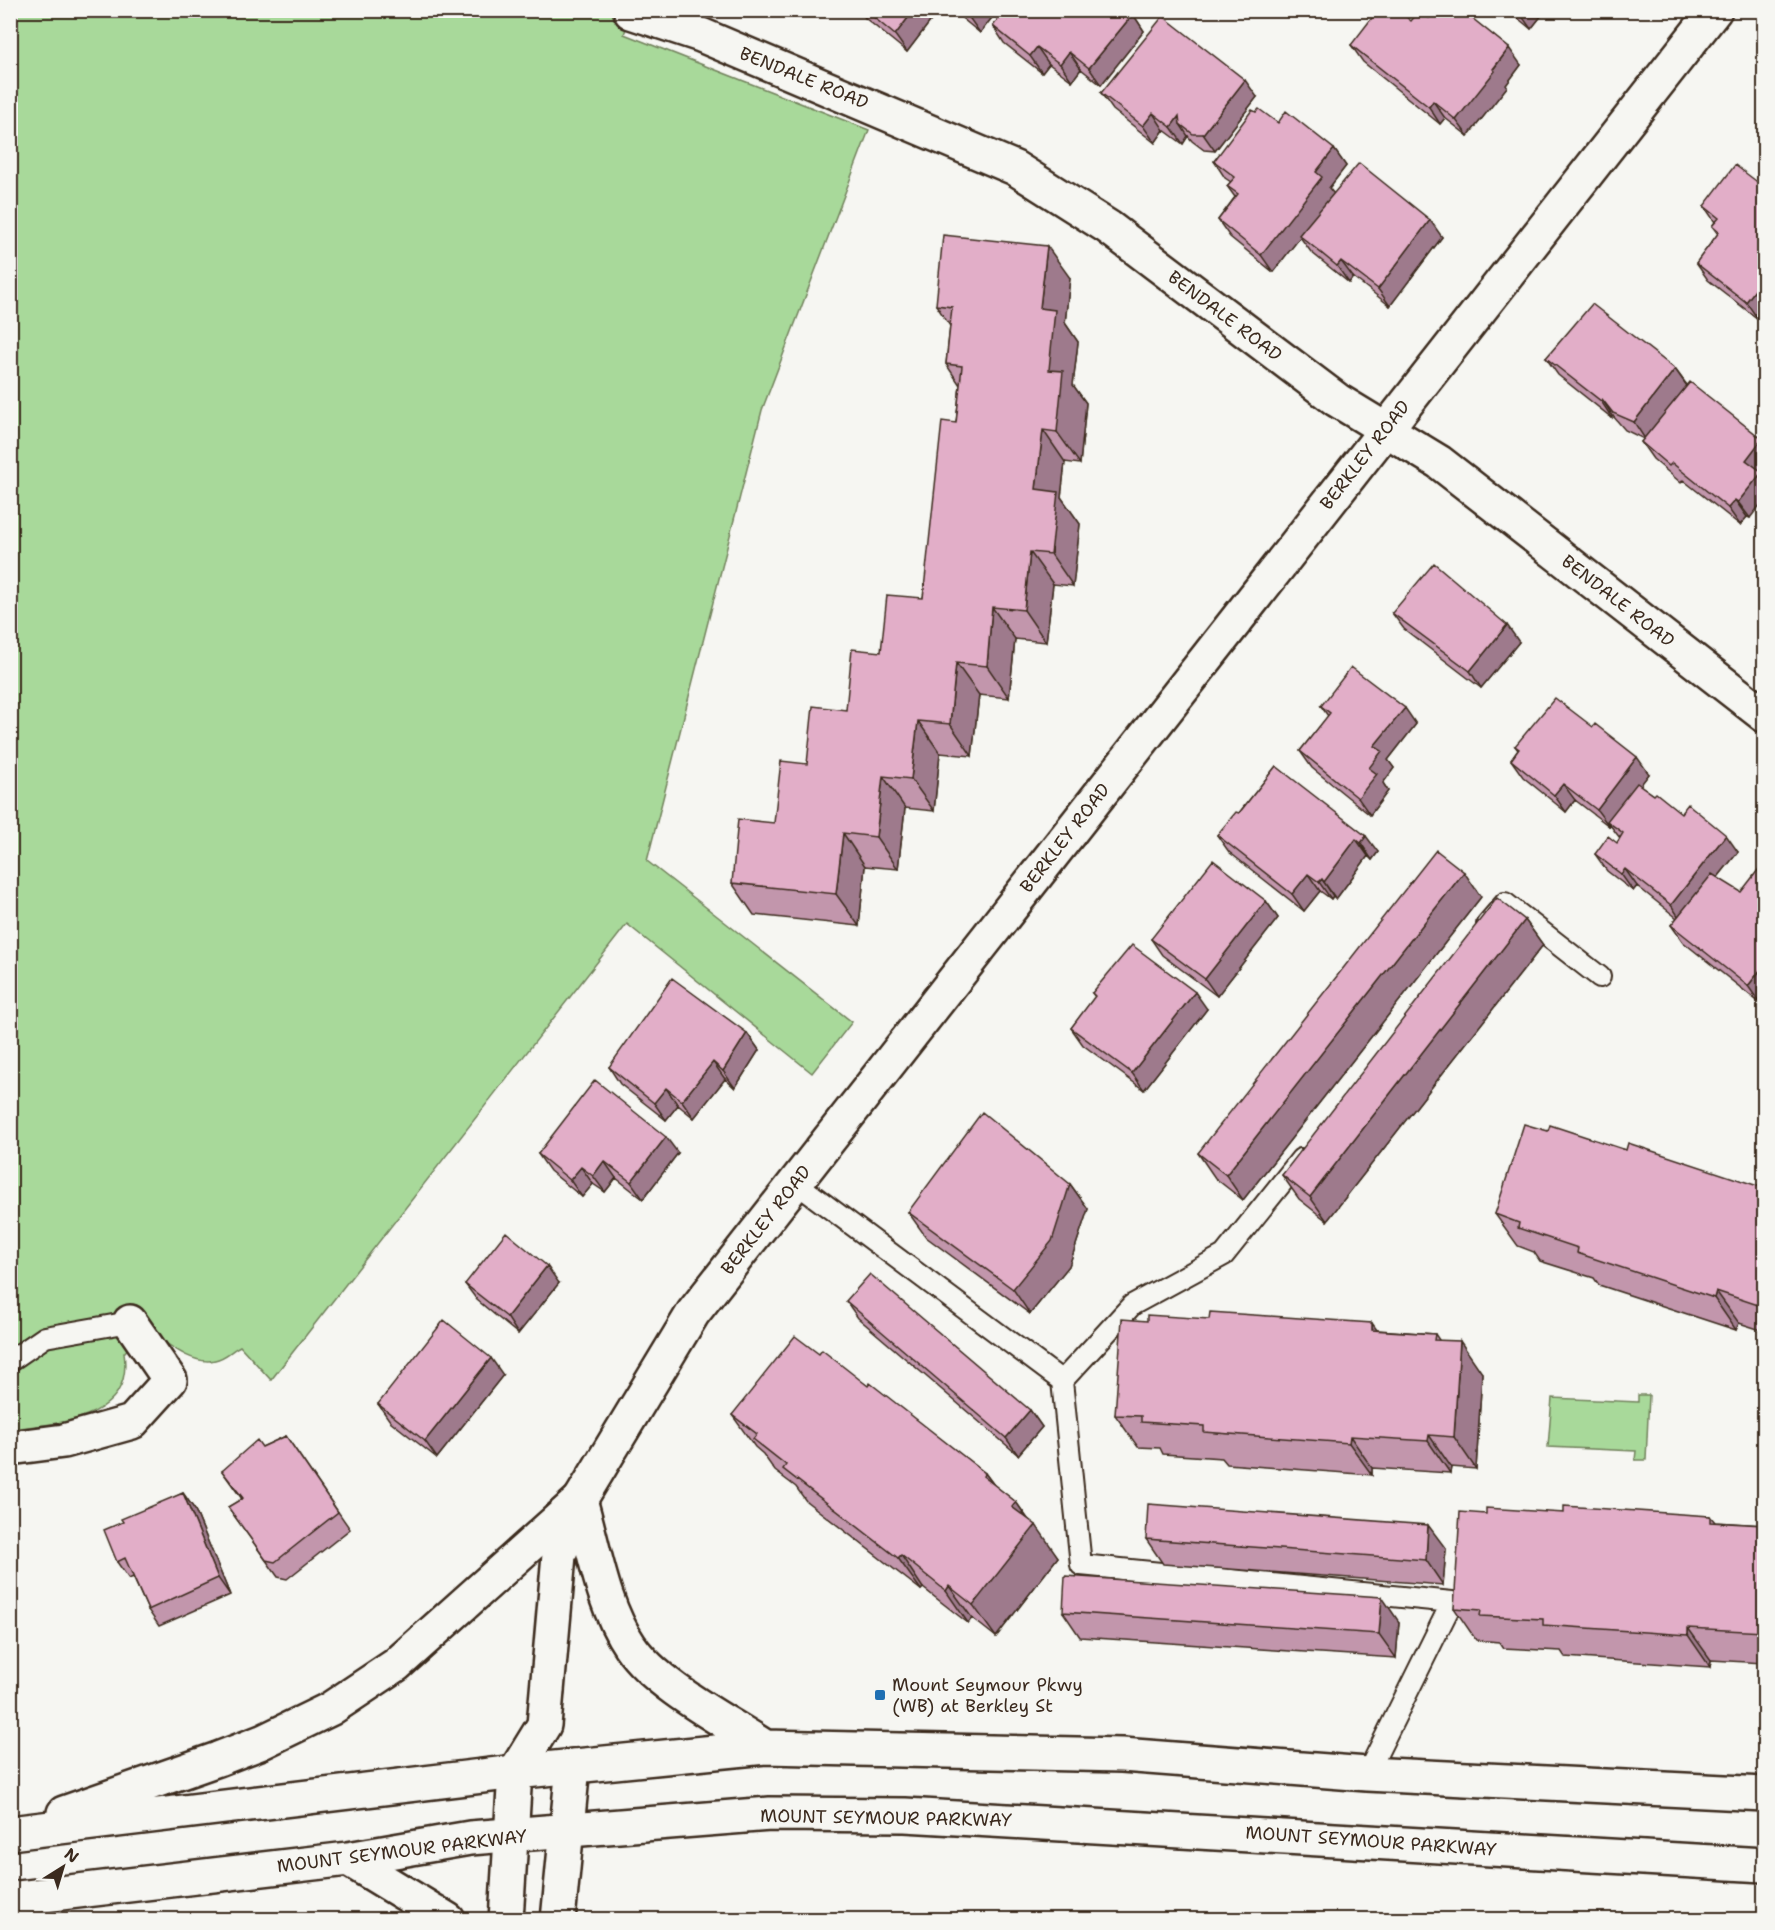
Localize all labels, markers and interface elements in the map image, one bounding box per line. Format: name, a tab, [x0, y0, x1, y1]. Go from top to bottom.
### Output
street label: BENDALE ROAD	[736, 41, 872, 115]
street label: BENDALE ROAD	[1163, 265, 1287, 367]
street label: BERKLEY ROAD	[1315, 395, 1415, 515]
street label: BENDALE ROAD	[1557, 549, 1679, 653]
street label: BERKLEY ROAD	[1015, 778, 1115, 898]
street label: BERKLEY ROAD	[716, 1160, 816, 1280]
place label: Mount Seymour Pkwy (WB) at Berkley St	[892, 1673, 1083, 1718]
marker: Mount Seymour Pkwy (WB) at Berkley St	[873, 1688, 887, 1702]
street label: MOUNT SEYMOUR PARKWAY	[760, 1804, 1012, 1832]
street label: MOUNT SEYMOUR PARKWAY	[1245, 1820, 1498, 1862]
street label: MOUNT SEYMOUR PARKWAY	[276, 1824, 529, 1878]
north arrow	[33, 1837, 93, 1897]
text: N	[60, 1843, 83, 1868]

